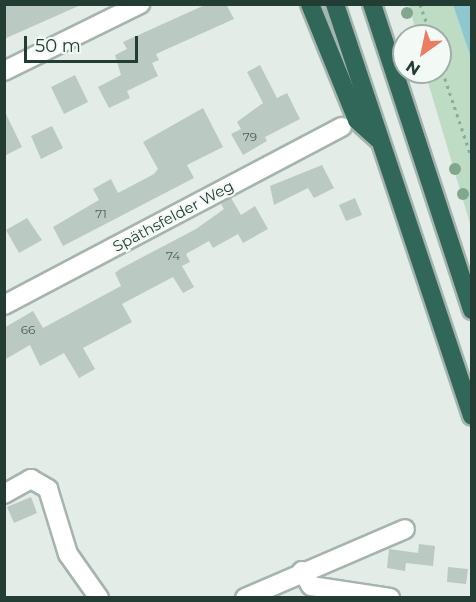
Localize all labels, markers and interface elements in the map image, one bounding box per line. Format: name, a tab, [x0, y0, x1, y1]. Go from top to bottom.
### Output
scale bar	[27, 24, 141, 62]
north arrow	[392, 24, 452, 84]
text: 50 m	[35, 35, 81, 57]
text: N	[402, 56, 424, 79]
house number: 79	[243, 130, 257, 144]
street label: Späthsfelder Weg	[110, 177, 236, 255]
house number: 71	[95, 207, 107, 221]
house number: 74	[166, 249, 180, 263]
house number: 66	[21, 323, 35, 337]

